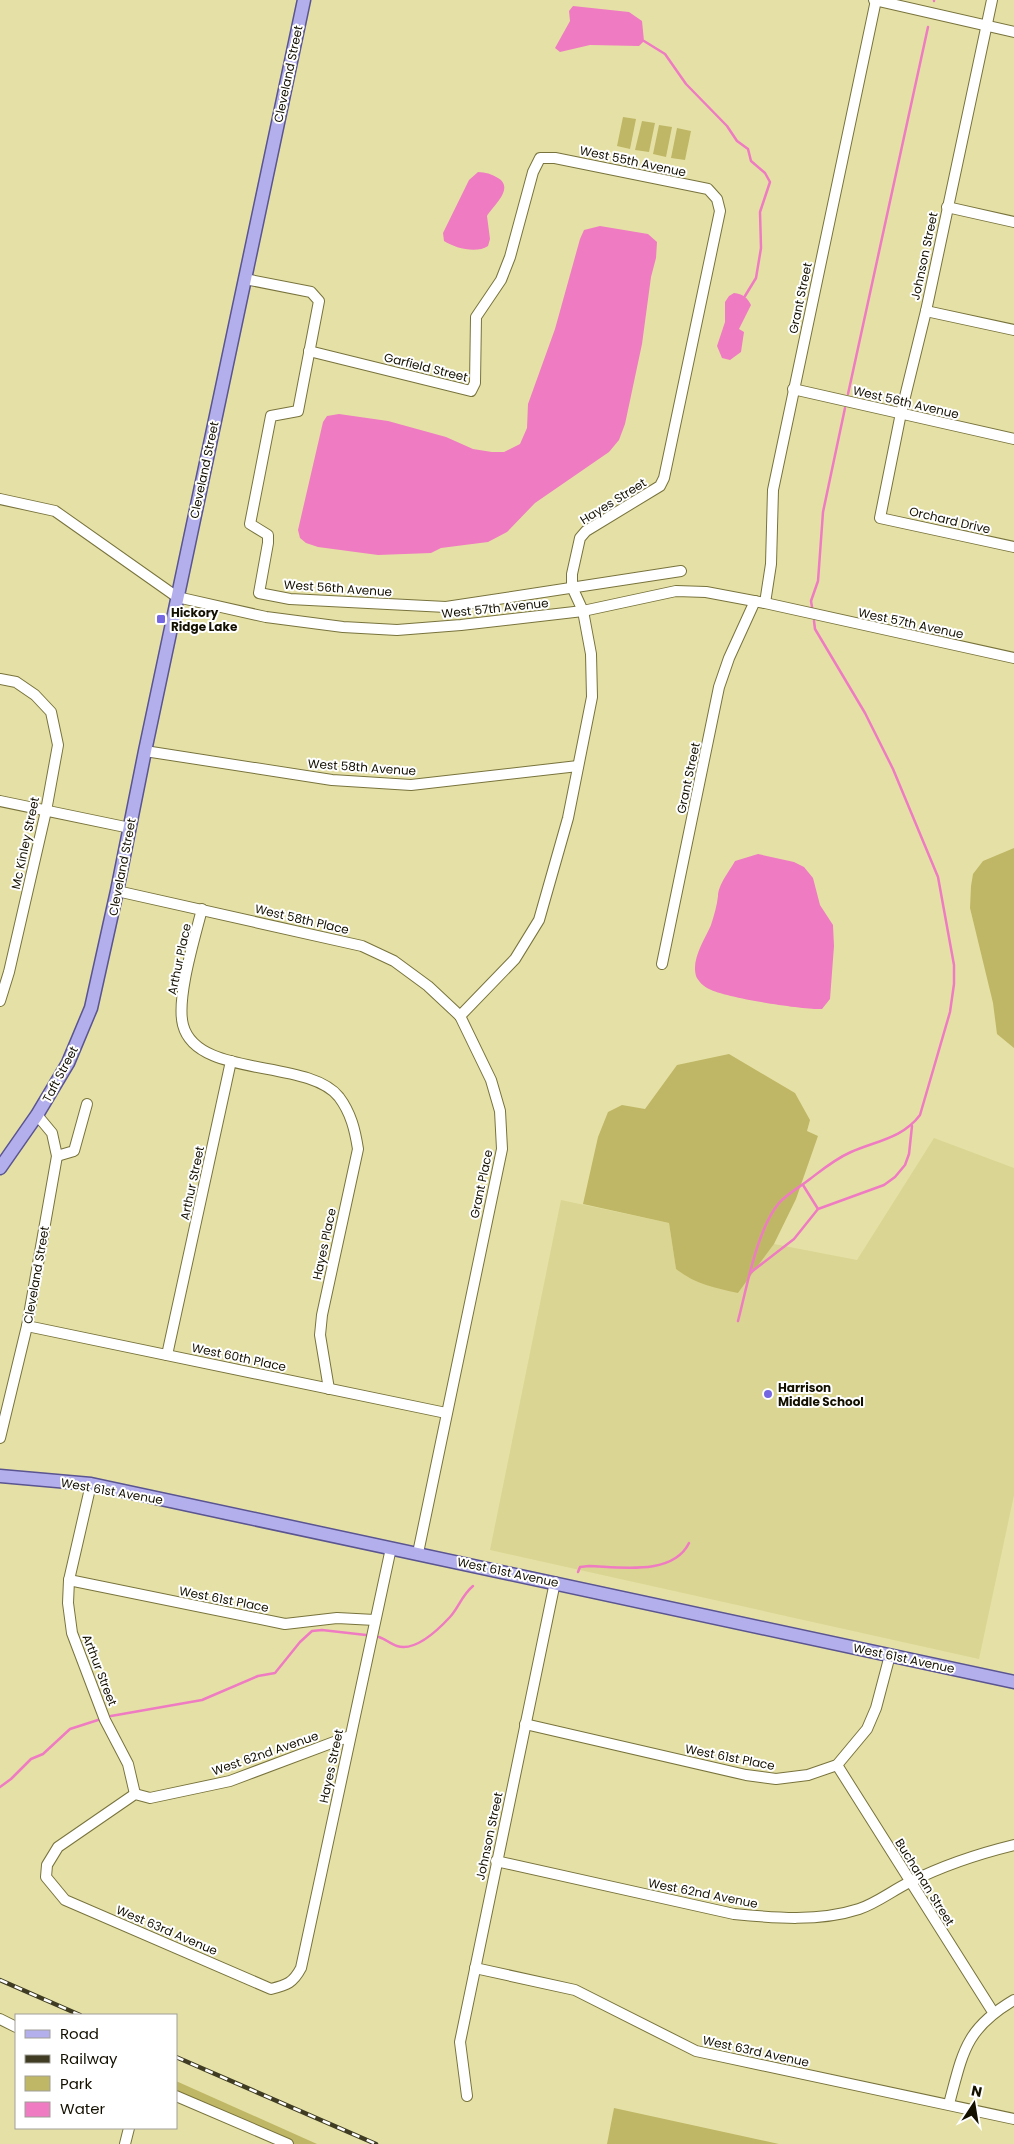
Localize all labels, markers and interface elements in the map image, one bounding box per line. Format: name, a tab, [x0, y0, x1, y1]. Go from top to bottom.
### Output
street label: Cleveland Street	[269, 24, 307, 124]
street label: West 55th Avenue	[578, 141, 688, 181]
street label: Johnson Street	[906, 211, 942, 301]
street label: Grant Street	[784, 261, 816, 335]
street label: Garfield Street	[382, 348, 470, 386]
street label: West 56th Avenue	[851, 382, 961, 422]
street label: Cleveland Street	[185, 420, 223, 520]
street label: Hayes Street	[577, 474, 649, 528]
street label: Orchard Drive	[908, 502, 992, 538]
street label: West 56th Avenue	[283, 576, 393, 600]
street label: West 57th Avenue	[441, 594, 549, 622]
place label: Hickory Ridge Lake	[171, 604, 238, 635]
street label: West 57th Avenue	[857, 604, 965, 642]
marker: Hickory Ridge Lake	[155, 613, 167, 625]
street label: Grant Street	[672, 741, 704, 815]
street label: West 58th Avenue	[307, 755, 417, 779]
street label: Mc Kinley Street	[7, 795, 43, 891]
street label: Cleveland Street	[104, 817, 140, 917]
street label: West 58th Place	[253, 900, 351, 938]
street label: Arthur Place	[163, 922, 195, 996]
street label: Taft Street	[38, 1043, 82, 1105]
street label: Arthur Street	[176, 1144, 208, 1222]
street label: Grant Place	[465, 1148, 497, 1220]
street label: Hayes Place	[308, 1207, 340, 1281]
street label: Cleveland Street	[19, 1225, 53, 1325]
street label: West 60th Place	[190, 1339, 288, 1375]
place label: Harrison Middle School	[778, 1379, 864, 1410]
marker: Harrison Middle School	[762, 1388, 774, 1400]
street label: West 61st Avenue	[60, 1474, 164, 1508]
street label: West 61st Avenue	[456, 1553, 560, 1591]
street label: West 61st Place	[178, 1582, 270, 1616]
street label: Arthur Street	[79, 1632, 121, 1708]
street label: West 61st Avenue	[852, 1639, 956, 1677]
street label: West 62nd Avenue	[209, 1727, 321, 1779]
street label: Hayes Street	[315, 1727, 347, 1805]
street label: West 61st Place	[684, 1740, 776, 1774]
street label: Johnson Street	[471, 1791, 507, 1881]
street label: Buchanan Street	[891, 1835, 959, 1929]
street label: West 62nd Avenue	[647, 1874, 759, 1912]
street label: West 63rd Avenue	[114, 1901, 220, 1959]
legend	[15, 2014, 178, 2129]
text: Road	[60, 2023, 99, 2044]
street label: West 63rd Avenue	[701, 2031, 811, 2071]
text: Railway	[60, 2048, 118, 2069]
text: Park	[60, 2073, 92, 2094]
north arrow	[949, 2079, 999, 2129]
text: N	[969, 2080, 984, 2102]
text: Water	[60, 2098, 106, 2119]

